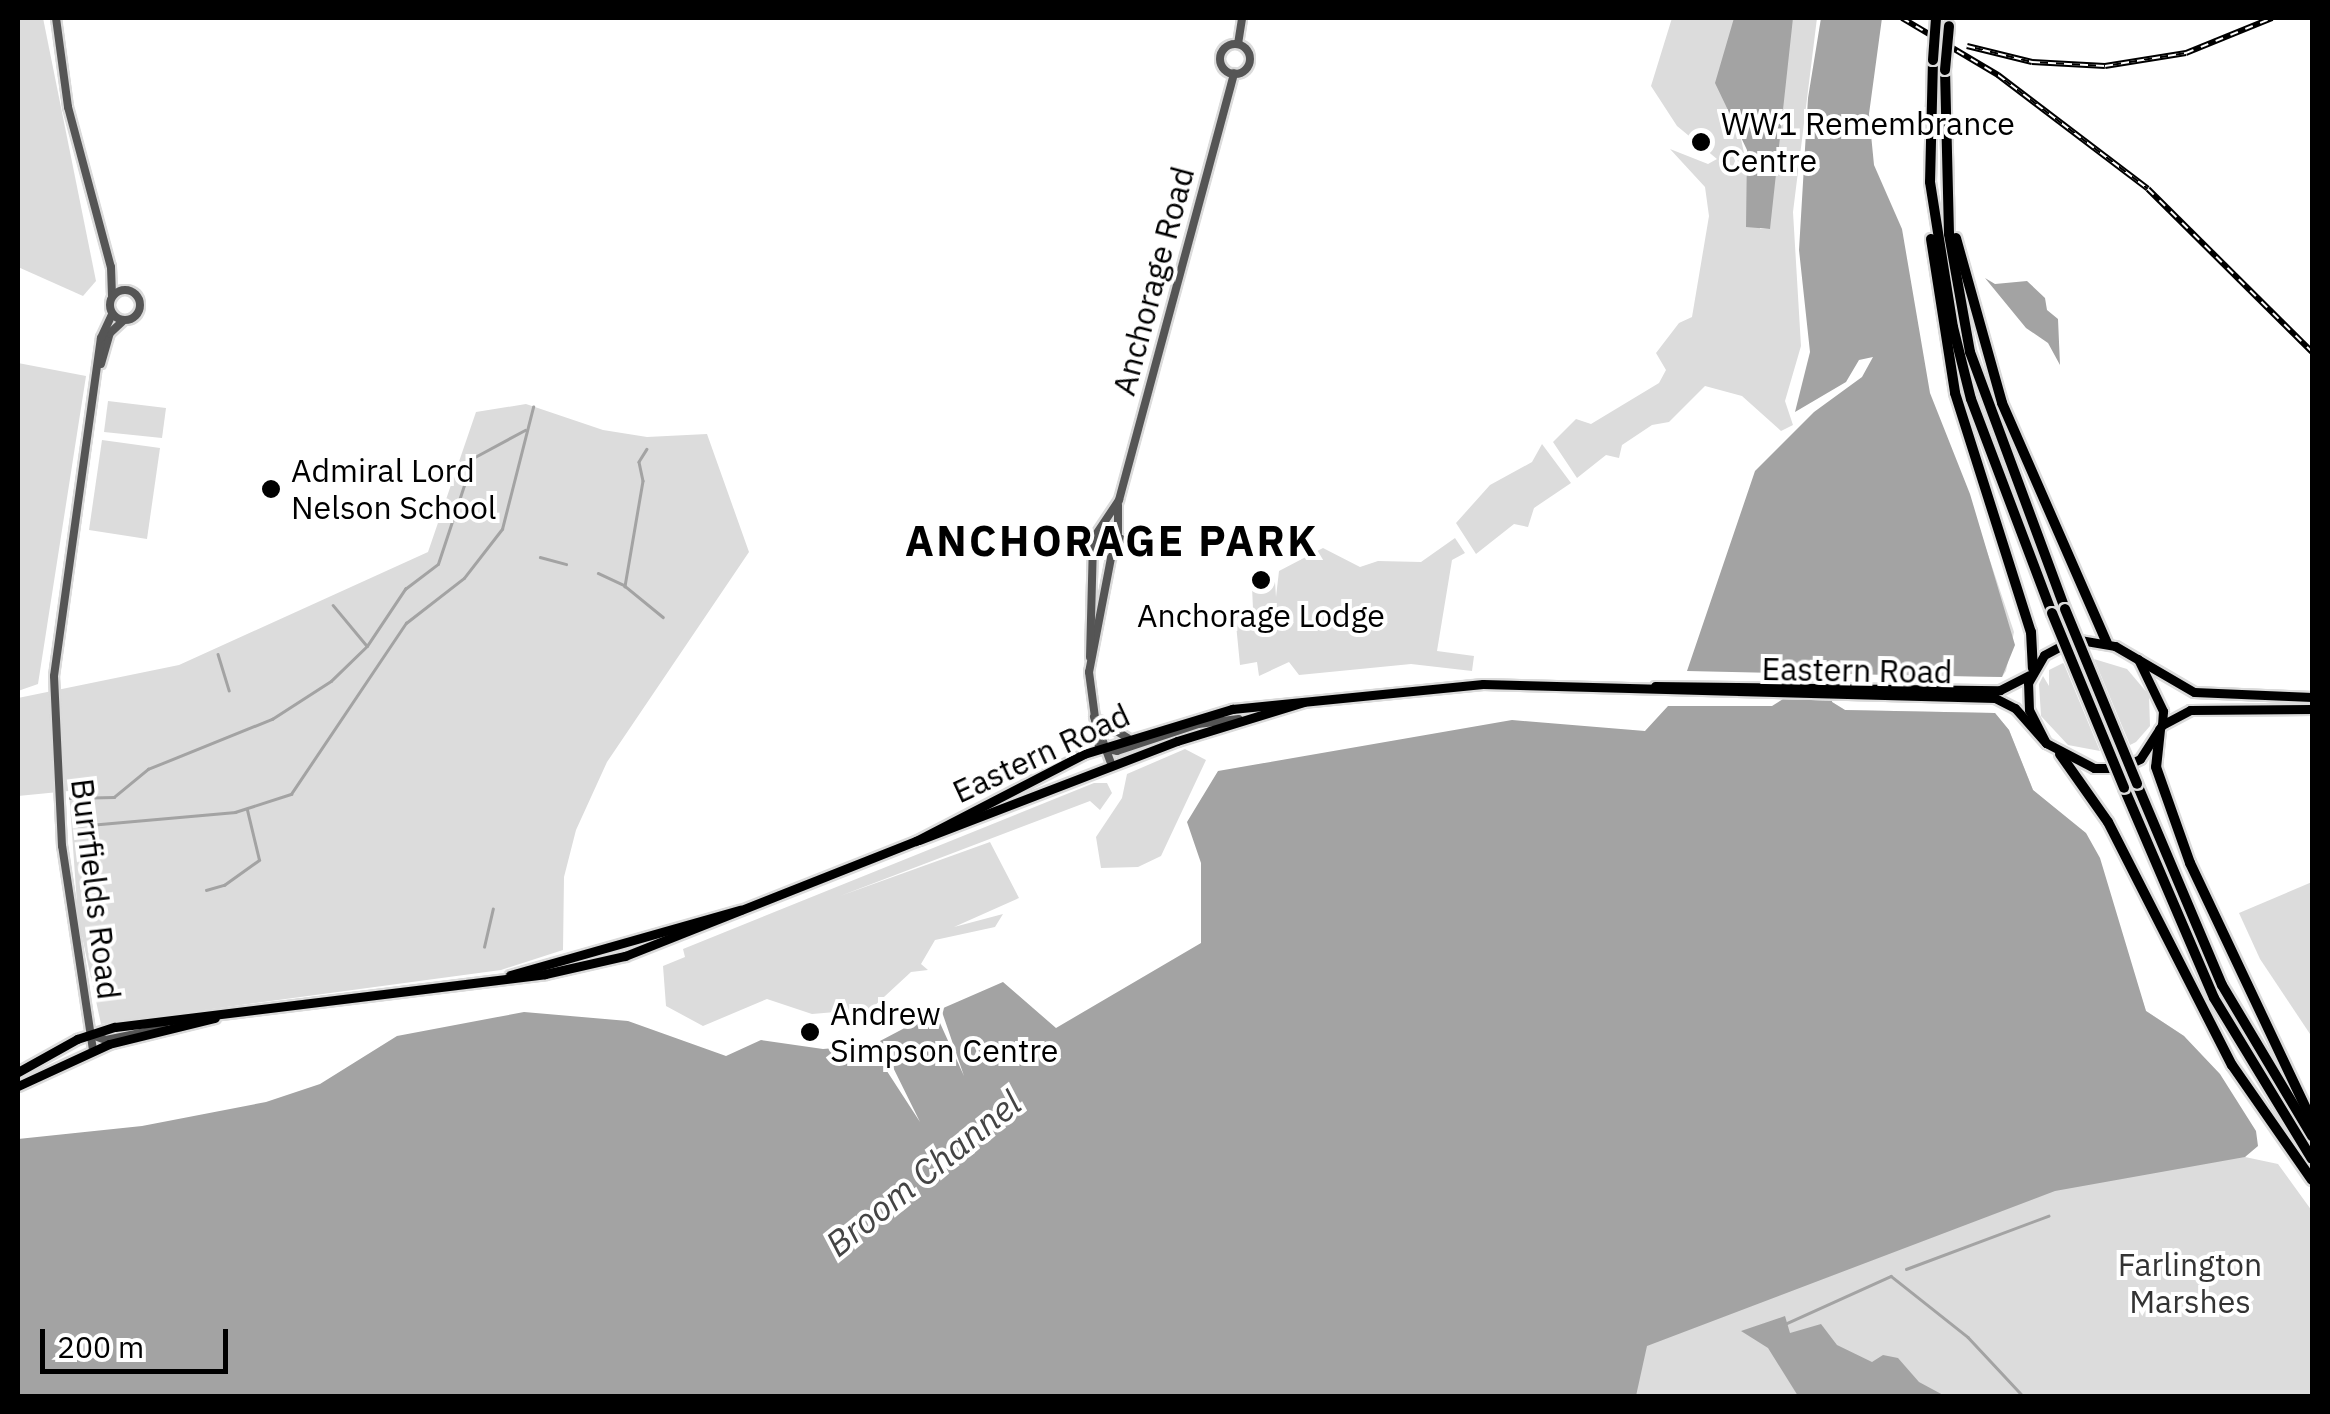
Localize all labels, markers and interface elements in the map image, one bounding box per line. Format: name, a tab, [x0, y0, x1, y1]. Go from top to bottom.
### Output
place label: WW1 Remembrance Centre	[1721, 105, 2015, 180]
marker: WW1 Remembrance Centre	[1690, 131, 1712, 153]
street label: Anchorage Road	[1104, 163, 1202, 399]
place label: Admiral Lord Nelson School	[291, 452, 497, 527]
marker: Admiral Lord Nelson School	[260, 478, 282, 500]
district label: ANCHORAGE PARK	[905, 516, 1319, 566]
marker: Anchorage Lodge	[1250, 569, 1272, 591]
place label: Anchorage Lodge	[1137, 596, 1385, 634]
street label: Eastern Road	[1761, 649, 1953, 691]
street label: Eastern Road	[946, 695, 1136, 811]
street label: Burrfields Road	[63, 776, 129, 1002]
place label: Andrew Simpson Centre	[830, 995, 1058, 1070]
marker: Andrew Simpson Centre	[799, 1021, 821, 1043]
water label: Broom Channel	[817, 1082, 1029, 1264]
park label: Farlington Marshes	[2118, 1246, 2262, 1321]
scale bar	[45, 1309, 232, 1371]
text: 200 m	[57, 1327, 144, 1366]

